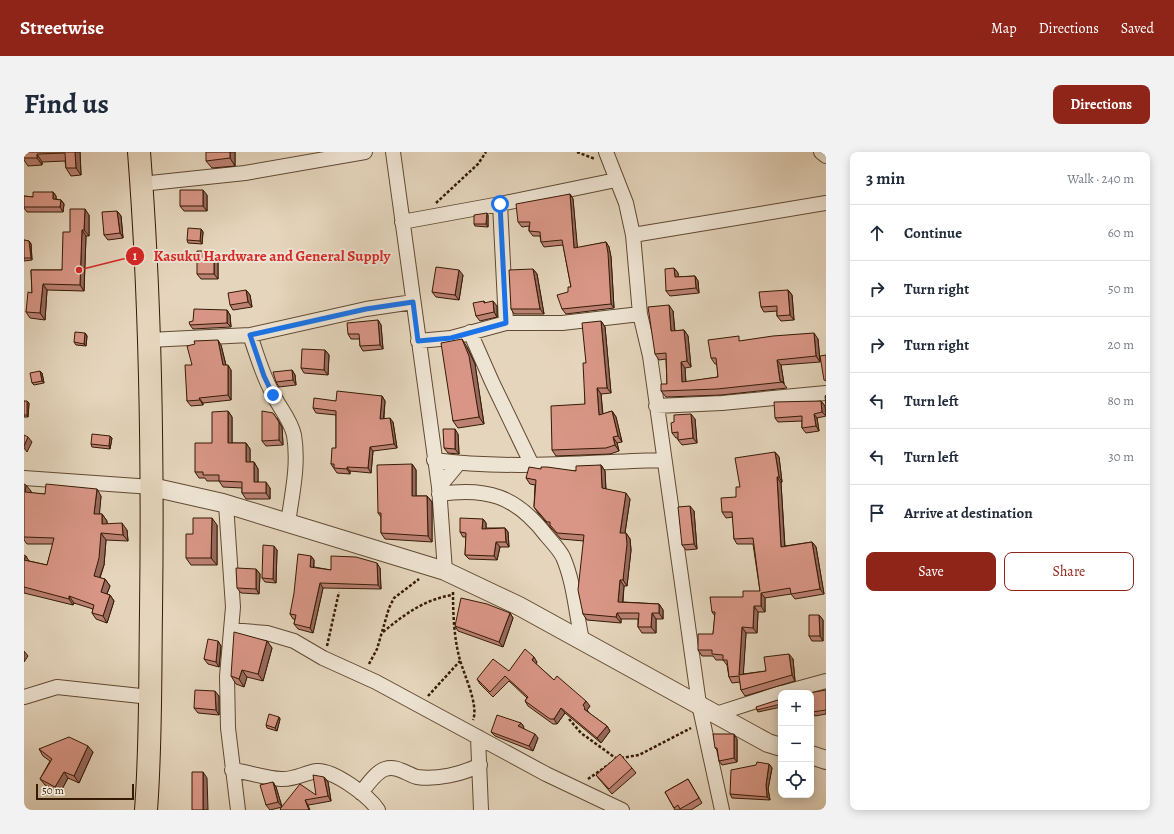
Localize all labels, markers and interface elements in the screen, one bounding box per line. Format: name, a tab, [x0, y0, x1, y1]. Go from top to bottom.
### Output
text: Streetwise	[20, 15, 104, 41]
text: Map	[991, 19, 1017, 38]
text: Directions	[1039, 19, 1099, 38]
text: Saved	[1121, 19, 1154, 38]
text: Find us	[24, 85, 109, 123]
button: Directions	[1053, 85, 1150, 124]
text: 3 min	[866, 167, 905, 190]
text: Walk · 240 m	[1067, 170, 1134, 187]
route start	[491, 195, 509, 213]
icon: ahead	[866, 222, 888, 244]
text: Continue	[904, 223, 962, 243]
text: 60 m	[1108, 224, 1134, 241]
callout: Kasuku Hardware and General Supply	[125, 242, 398, 269]
text: Kasuku Hardware and General Supply	[153, 246, 392, 266]
text: 1	[133, 248, 138, 264]
icon: right	[866, 278, 888, 300]
text: Turn right	[904, 279, 969, 299]
text: 50 m	[1108, 280, 1134, 297]
icon: right	[866, 334, 888, 356]
text: Turn right	[904, 335, 969, 355]
text: 20 m	[1108, 336, 1134, 353]
route end	[264, 386, 282, 404]
icon: left	[866, 390, 888, 412]
text: Turn left	[904, 391, 959, 411]
text: 80 m	[1107, 392, 1134, 409]
icon: left	[866, 446, 888, 468]
text: Turn left	[904, 447, 959, 467]
text: 30 m	[1108, 448, 1134, 465]
icon: arrive	[866, 502, 888, 524]
text: Arrive at destination	[904, 503, 1033, 523]
button: Save	[866, 552, 996, 591]
button: Share	[1004, 552, 1134, 591]
map controls	[778, 690, 814, 798]
button: +	[778, 690, 814, 726]
button: −	[778, 726, 814, 762]
button: locate	[778, 762, 814, 798]
scale bar	[36, 782, 134, 801]
text: 50 m	[42, 783, 64, 798]

